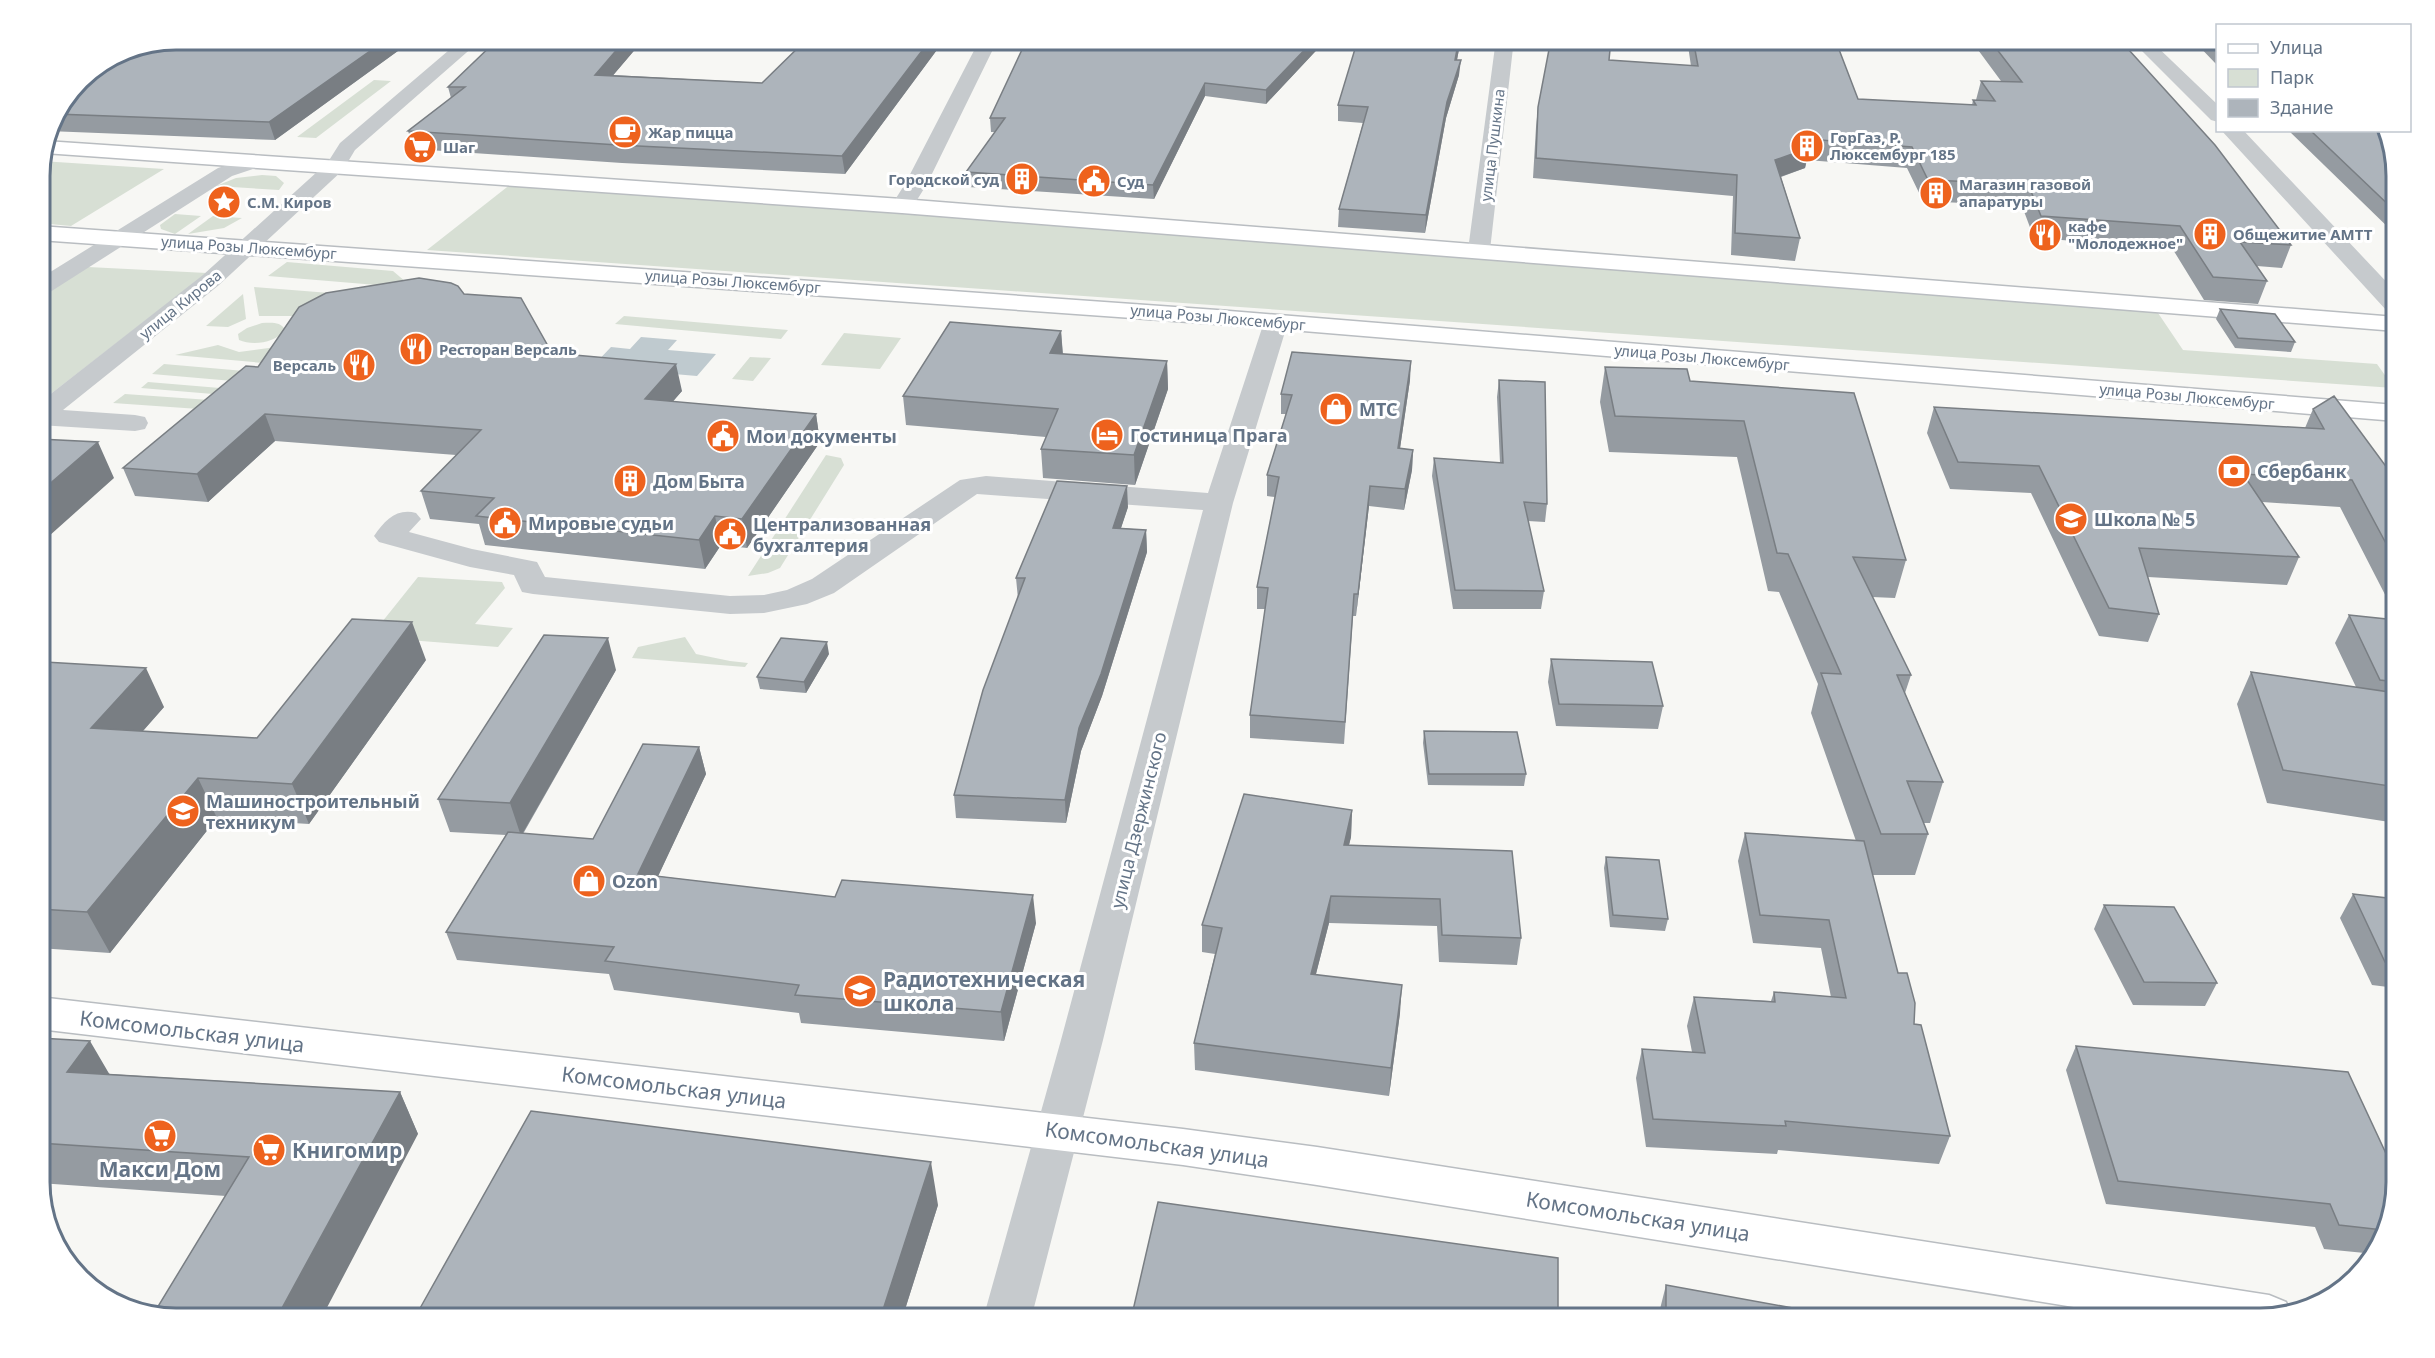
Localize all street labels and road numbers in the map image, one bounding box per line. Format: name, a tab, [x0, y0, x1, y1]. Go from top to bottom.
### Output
street label: улица Пушкина	[1475, 88, 1509, 202]
street label: улица Розы Люксембург	[161, 231, 338, 263]
street label: улица Кирова	[135, 265, 225, 343]
street label: улица Розы Люксембург	[645, 265, 822, 297]
street label: улица Розы Люксембург	[1130, 299, 1307, 335]
street label: улица Розы Люксембург	[1614, 339, 1791, 375]
street label: улица Розы Люксембург	[2099, 378, 2276, 414]
street label: улица Дзержинского	[1104, 729, 1172, 911]
street label: Комсомольская улица	[78, 1003, 306, 1059]
street label: Комсомольская улица	[560, 1059, 788, 1115]
street label: Комсомольская улица	[1043, 1114, 1271, 1174]
street label: Комсомольская улица	[1524, 1184, 1752, 1248]

